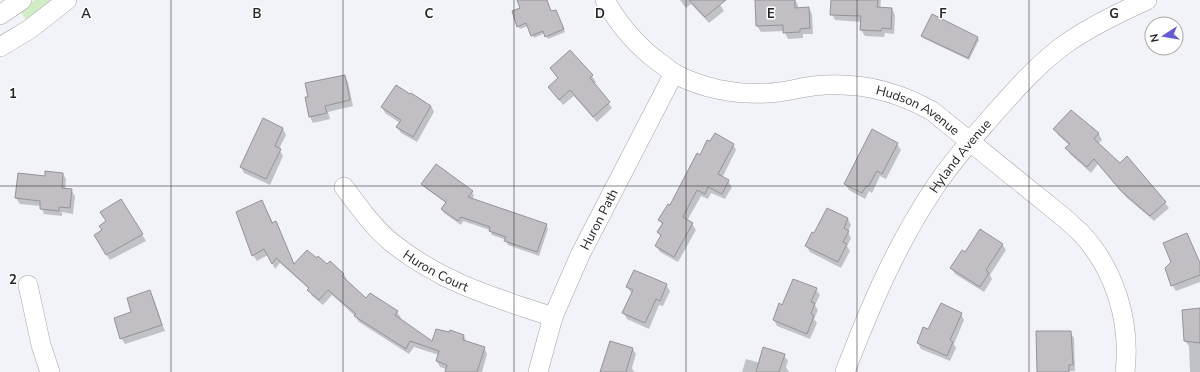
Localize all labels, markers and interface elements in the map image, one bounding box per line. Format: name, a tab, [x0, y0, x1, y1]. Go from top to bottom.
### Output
text: A	[81, 5, 91, 23]
text: B	[253, 5, 262, 23]
text: C	[425, 5, 434, 23]
text: D	[595, 5, 605, 23]
text: E	[767, 5, 775, 23]
text: F	[939, 5, 947, 23]
text: G	[1109, 5, 1119, 23]
north arrow	[1144, 16, 1184, 56]
text: N	[1147, 32, 1163, 44]
street label: Hudson Avenue	[874, 81, 963, 140]
text: 1	[9, 85, 17, 103]
street label: Hyland Avenue	[925, 115, 996, 197]
street label: Huron Path	[576, 186, 623, 253]
street label: Huron Court	[399, 246, 472, 297]
text: 2	[9, 271, 17, 289]

